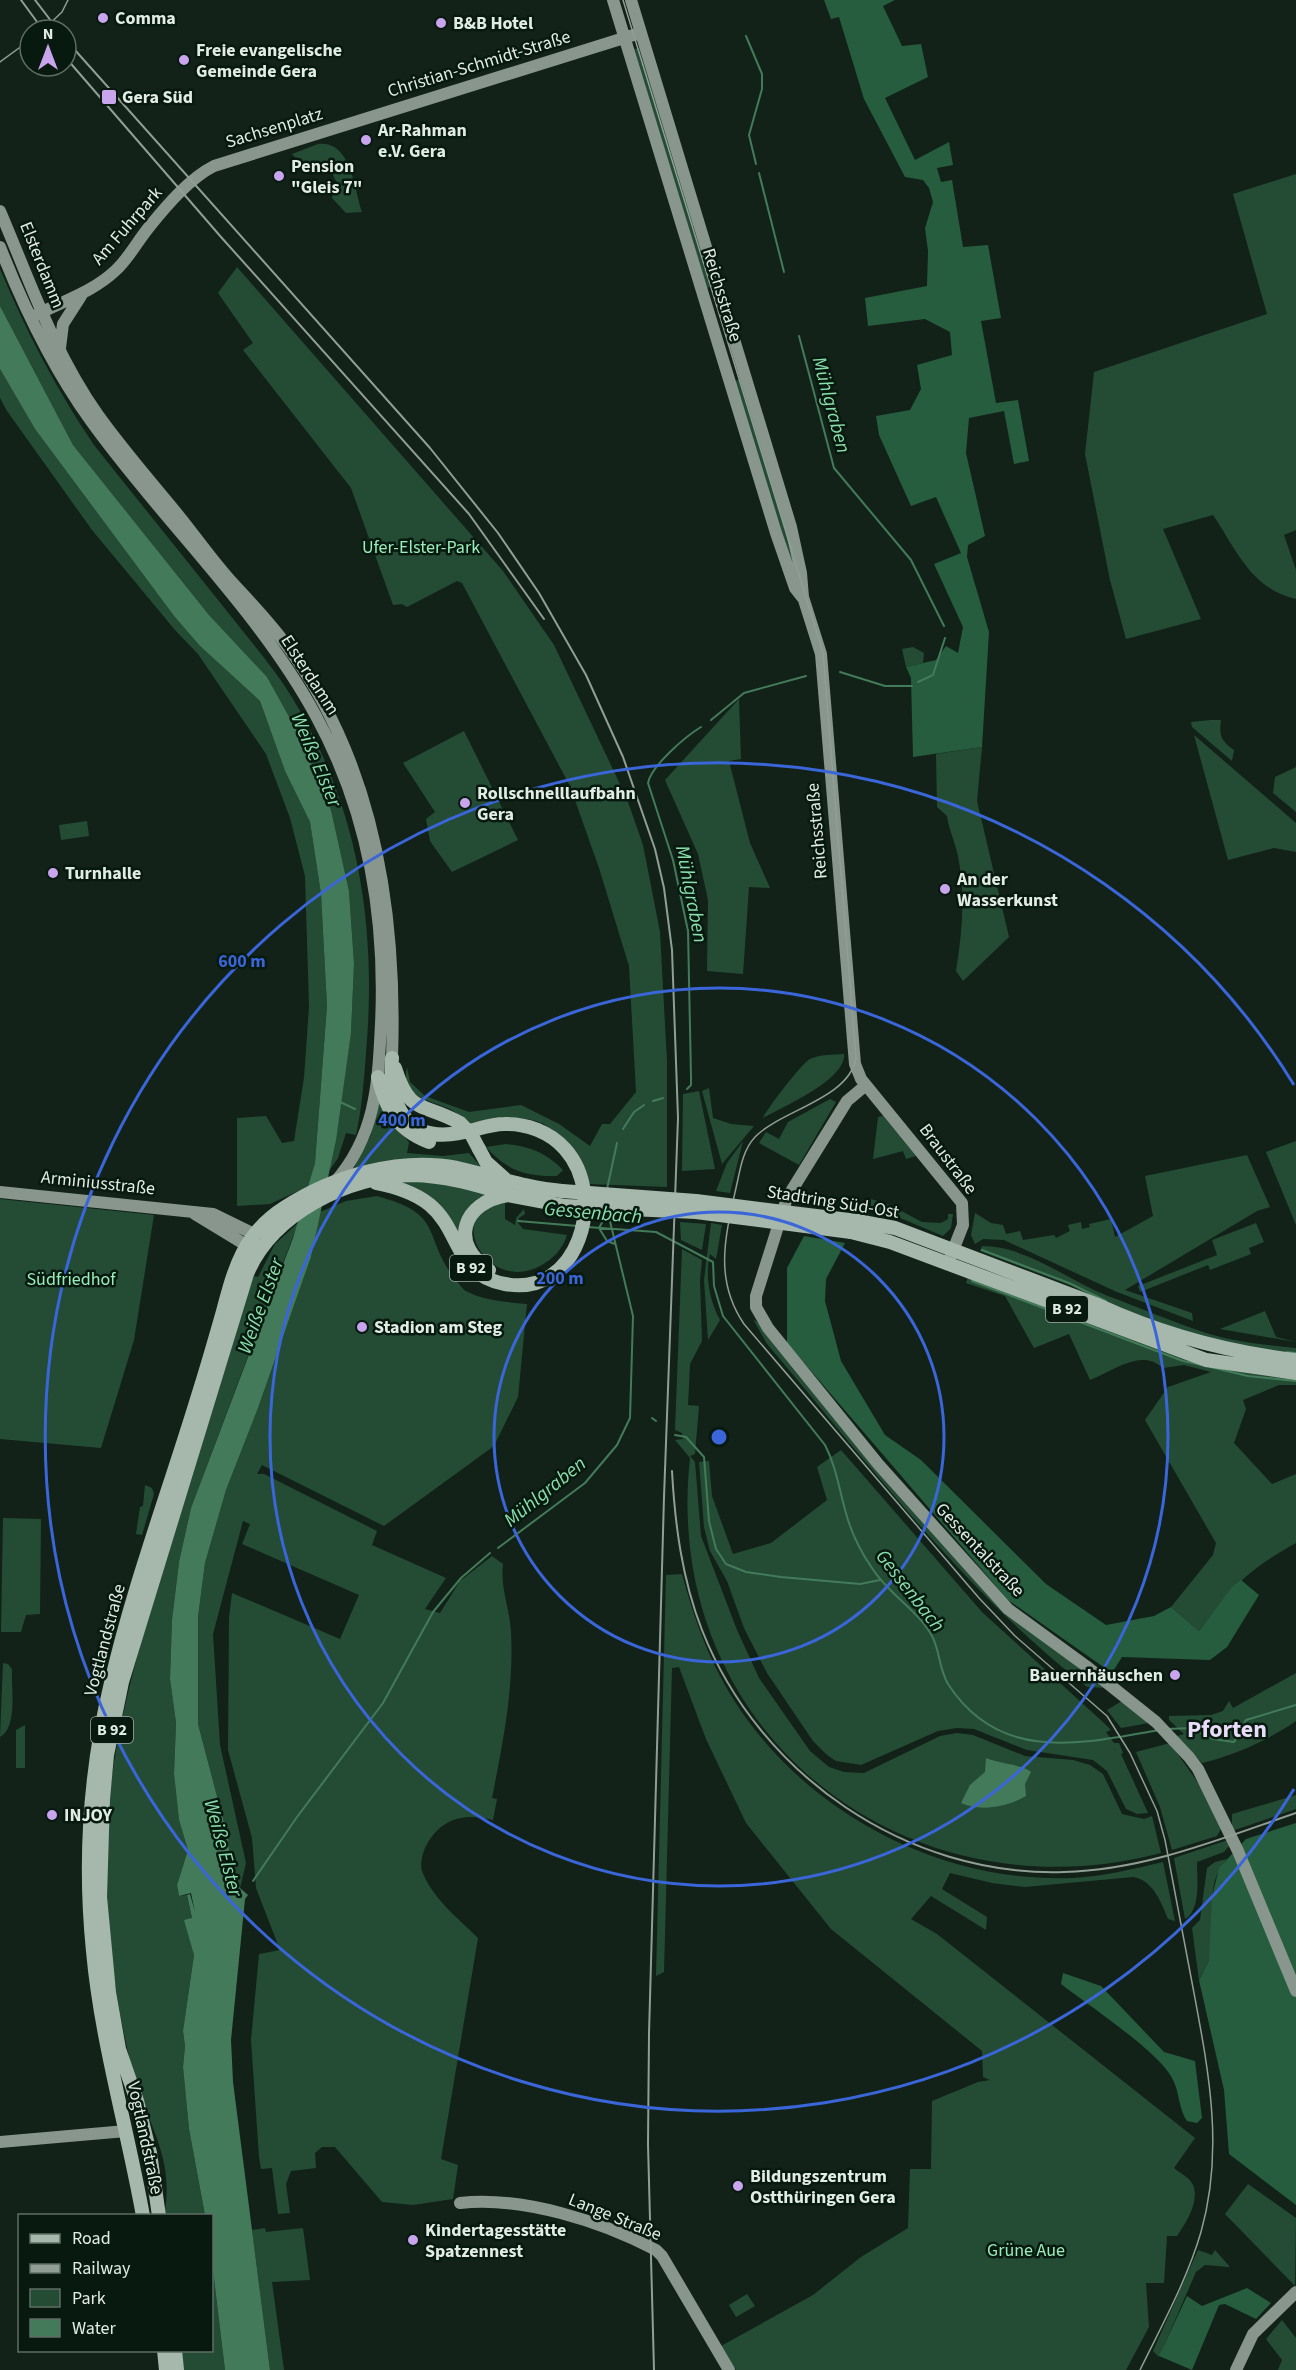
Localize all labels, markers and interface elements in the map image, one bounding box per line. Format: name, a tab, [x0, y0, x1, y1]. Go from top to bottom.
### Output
place label: Comma	[115, 6, 176, 31]
marker: Comma	[96, 11, 110, 25]
place label: B&B Hotel	[453, 11, 533, 36]
marker: B&B Hotel	[434, 16, 448, 30]
north arrow	[18, 18, 78, 78]
text: N	[43, 23, 53, 45]
street label: Christian-Schmidt-Straße	[385, 24, 574, 104]
place label: Freie evangelische Gemeinde Gera	[196, 38, 342, 84]
marker: Freie evangelische Gemeinde Gera	[177, 53, 191, 67]
place label: Gera Süd	[122, 85, 193, 110]
marker: Gera Süd	[100, 88, 118, 106]
street label: Sachsenplatz	[222, 101, 326, 155]
place label: Ar-Rahman e.V. Gera	[377, 118, 467, 164]
marker: Ar-Rahman e.V. Gera	[359, 133, 373, 147]
place label: Pension "Gleis 7"	[291, 154, 362, 200]
marker: Pension "Gleis 7"	[272, 169, 286, 183]
street label: Am Fuhrpark	[86, 181, 168, 271]
street label: Elsterdamm	[13, 218, 71, 312]
street label: Reichsstraße	[696, 245, 748, 345]
water label: Mühlgraben	[805, 354, 857, 456]
park label: Ufer-Elster-Park	[362, 535, 480, 560]
street label: Elsterdamm	[275, 630, 345, 720]
water label: Weiße Elster	[284, 709, 349, 812]
place label: Rollschnelllaufbahn Gera	[477, 781, 636, 827]
street label: Reichsstraße	[800, 782, 834, 880]
marker: Rollschnelllaufbahn Gera	[458, 796, 472, 810]
water label: Mühlgraben	[668, 843, 714, 945]
place label: Turnhalle	[65, 861, 141, 886]
marker: Turnhalle	[46, 866, 60, 880]
place label: An der Wasserkunst	[956, 867, 1058, 913]
marker: An der Wasserkunst	[938, 882, 952, 896]
text: 600 m	[218, 949, 266, 974]
text: 400 m	[378, 1108, 426, 1133]
street label: Braustraße	[913, 1118, 983, 1200]
street label: Arminiusstraße	[40, 1165, 156, 1201]
street label: Stadtring Süd-Ost	[765, 1179, 901, 1225]
water label: Gessenbach	[543, 1195, 643, 1231]
water label: Weiße Elster	[231, 1253, 292, 1358]
road number: B 92	[450, 1255, 492, 1281]
text: 200 m	[536, 1266, 584, 1291]
park label: Südfriedhof	[26, 1267, 116, 1292]
road number: B 92	[1046, 1296, 1088, 1322]
place label: Stadion am Steg	[374, 1315, 502, 1340]
marker: Stadion am Steg	[355, 1320, 369, 1334]
centre of rings	[709, 1427, 729, 1447]
water label: Mühlgraben	[498, 1450, 592, 1534]
street label: Gessentalstraße	[930, 1497, 1030, 1603]
water label: Gessenbach	[869, 1544, 951, 1638]
street label: Vogtlandstraße	[78, 1581, 132, 1699]
place label: Bauernhäuschen	[1029, 1663, 1163, 1688]
marker: Bauernhäuschen	[1168, 1668, 1182, 1682]
district label: Pforten	[1187, 1712, 1267, 1747]
road number: B 92	[91, 1717, 133, 1743]
water label: Weiße Elster	[197, 1796, 250, 1901]
place label: INJOY	[64, 1803, 113, 1828]
marker: INJOY	[45, 1808, 59, 1822]
street label: Vogtlandstraße	[121, 2079, 169, 2197]
place label: Bildungszentrum Ostthüringen Gera	[750, 2164, 896, 2210]
marker: Bildungszentrum Ostthüringen Gera	[731, 2179, 745, 2193]
street label: Lange Straße	[565, 2187, 665, 2247]
legend	[18, 2214, 213, 2352]
place label: Kindertagesstätte Spatzennest	[425, 2218, 566, 2264]
text: Road	[72, 2226, 111, 2251]
marker: Kindertagesstätte Spatzennest	[406, 2233, 420, 2247]
park label: Grüne Aue	[987, 2238, 1065, 2263]
text: Railway	[72, 2256, 131, 2281]
text: Park	[72, 2286, 106, 2311]
text: Water	[72, 2316, 116, 2341]

